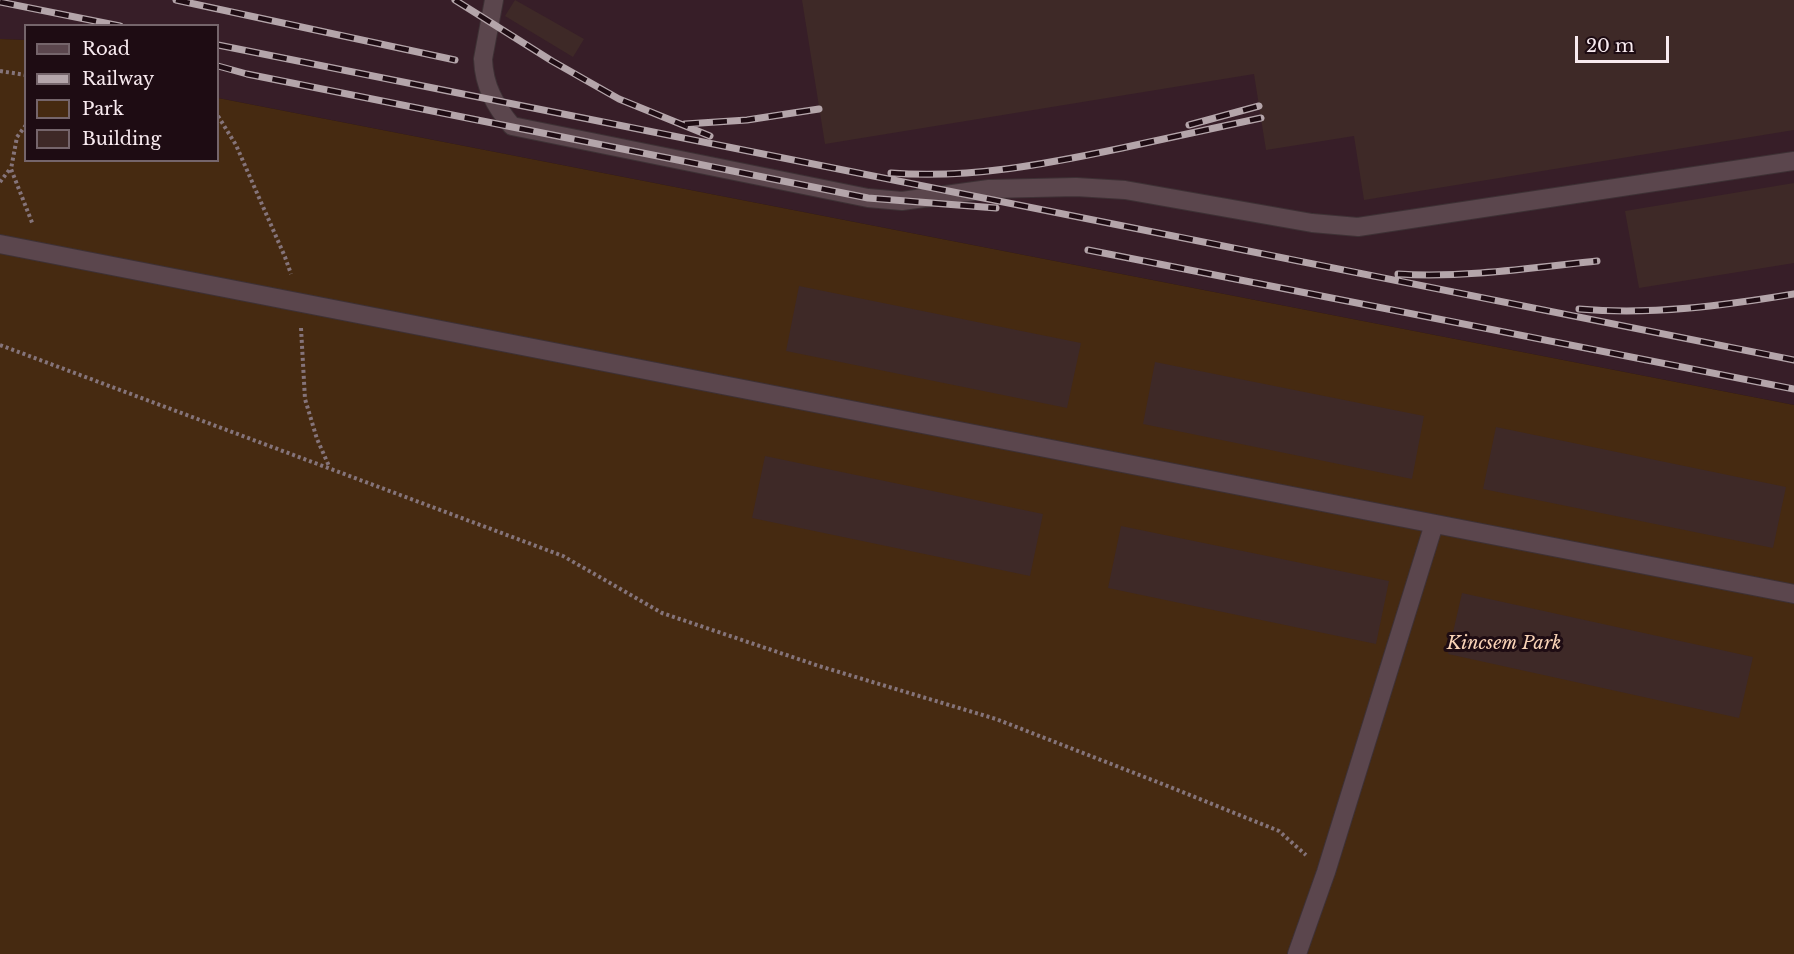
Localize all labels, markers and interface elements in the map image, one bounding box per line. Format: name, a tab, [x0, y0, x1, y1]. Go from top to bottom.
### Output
legend	[24, 24, 219, 162]
scale bar	[1578, 24, 1672, 62]
text: 20 m	[1586, 35, 1634, 57]
text: Road	[82, 38, 130, 60]
text: Railway	[82, 68, 154, 90]
text: Park	[82, 98, 124, 120]
text: Building	[82, 128, 161, 150]
park label: Kincsem Park	[1447, 633, 1561, 655]

